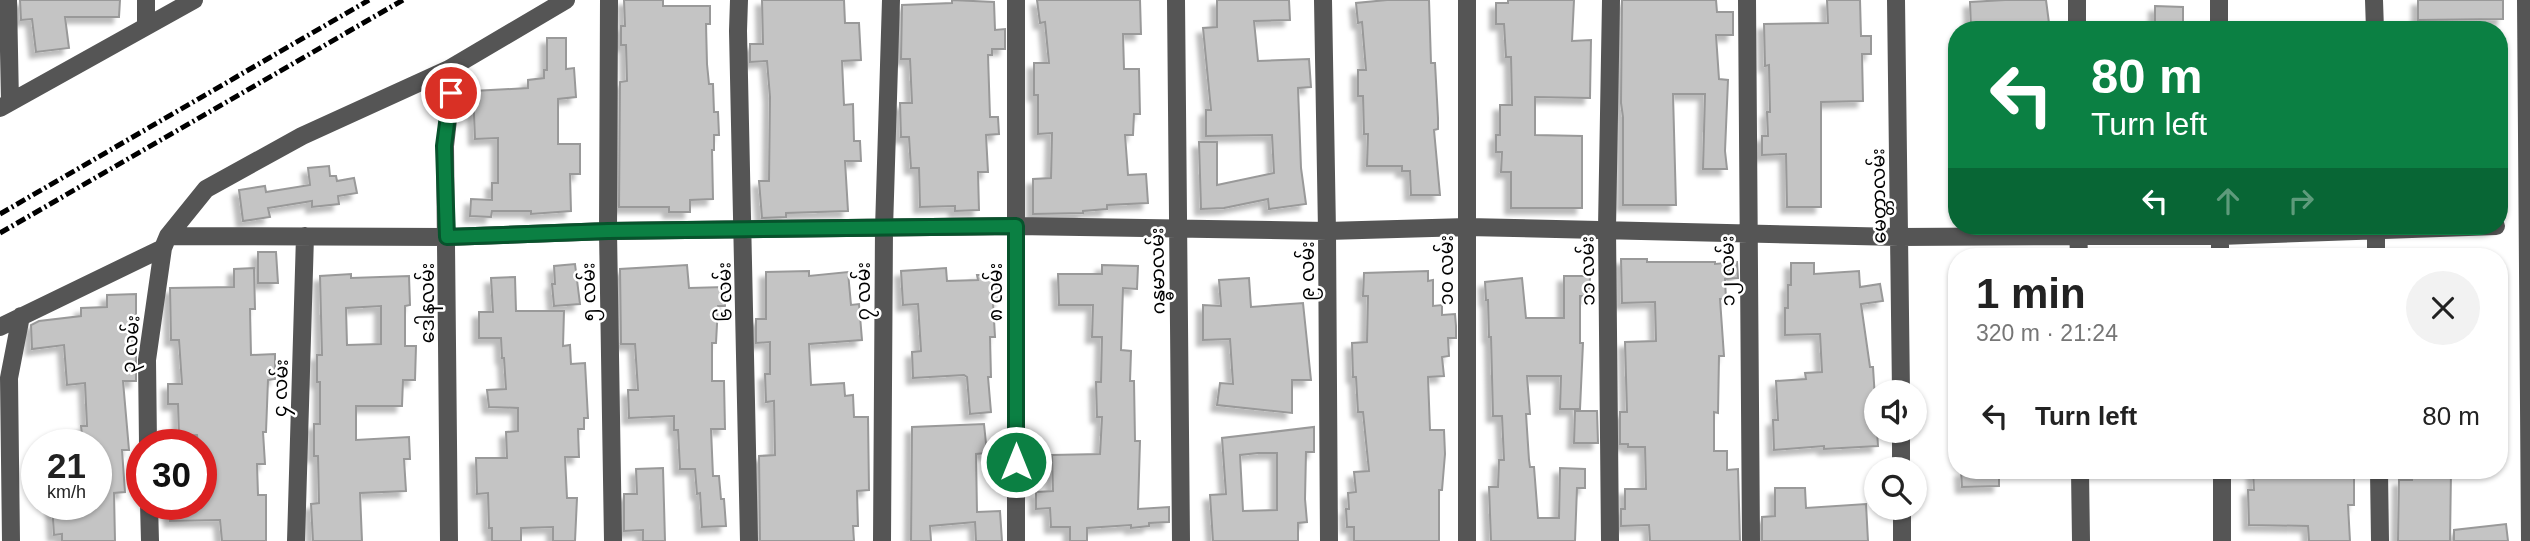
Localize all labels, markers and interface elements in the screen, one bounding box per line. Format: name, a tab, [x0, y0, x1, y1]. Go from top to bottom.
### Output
icon: left	[1976, 49, 2067, 140]
text: 80 m	[2091, 49, 2203, 103]
pin	[421, 63, 481, 123]
icon: arrive	[432, 74, 470, 112]
text: Turn left	[2091, 106, 2207, 142]
street label: မေတ္တာလမ်း	[1863, 148, 1895, 244]
icon: left	[2136, 182, 2174, 220]
icon: ahead	[2209, 182, 2247, 220]
icon: right	[2282, 182, 2320, 220]
street label: ဂန္ဓမာလမ်း	[1142, 227, 1174, 315]
street label: ၁၀ လမ်း	[1432, 235, 1457, 305]
street label: ၁၂ လမ်း	[1712, 235, 1744, 307]
street label: ၁၁ လမ်း	[1572, 236, 1599, 306]
street label: ၉ လမ်း	[1293, 241, 1323, 301]
street label: ၅ လမ်း	[573, 262, 605, 322]
street label: ၆ လမ်း	[709, 262, 736, 322]
street label: ၇ လမ်း	[849, 262, 879, 320]
street label: ဒေါနလမ်း	[413, 263, 443, 343]
street label: ၈ လမ်း	[981, 263, 1006, 321]
text: 1 min	[1976, 270, 2086, 317]
button: close	[2406, 271, 2480, 345]
street label: ၃ လမ်း	[114, 314, 148, 374]
text: 320 m · 21:24	[1976, 320, 2118, 346]
street label: ၄ လမ်း	[265, 359, 297, 417]
map controls	[1864, 380, 1927, 520]
button: sound	[1864, 380, 1927, 443]
icon: left	[1976, 397, 2014, 435]
text: Turn left	[2035, 401, 2137, 431]
text: 80 m	[2422, 401, 2480, 431]
position arrow	[979, 425, 1053, 499]
speed limit sign: 30	[126, 429, 217, 520]
text: 21	[47, 446, 86, 485]
button: search	[1864, 457, 1927, 520]
text: km/h	[47, 482, 86, 502]

